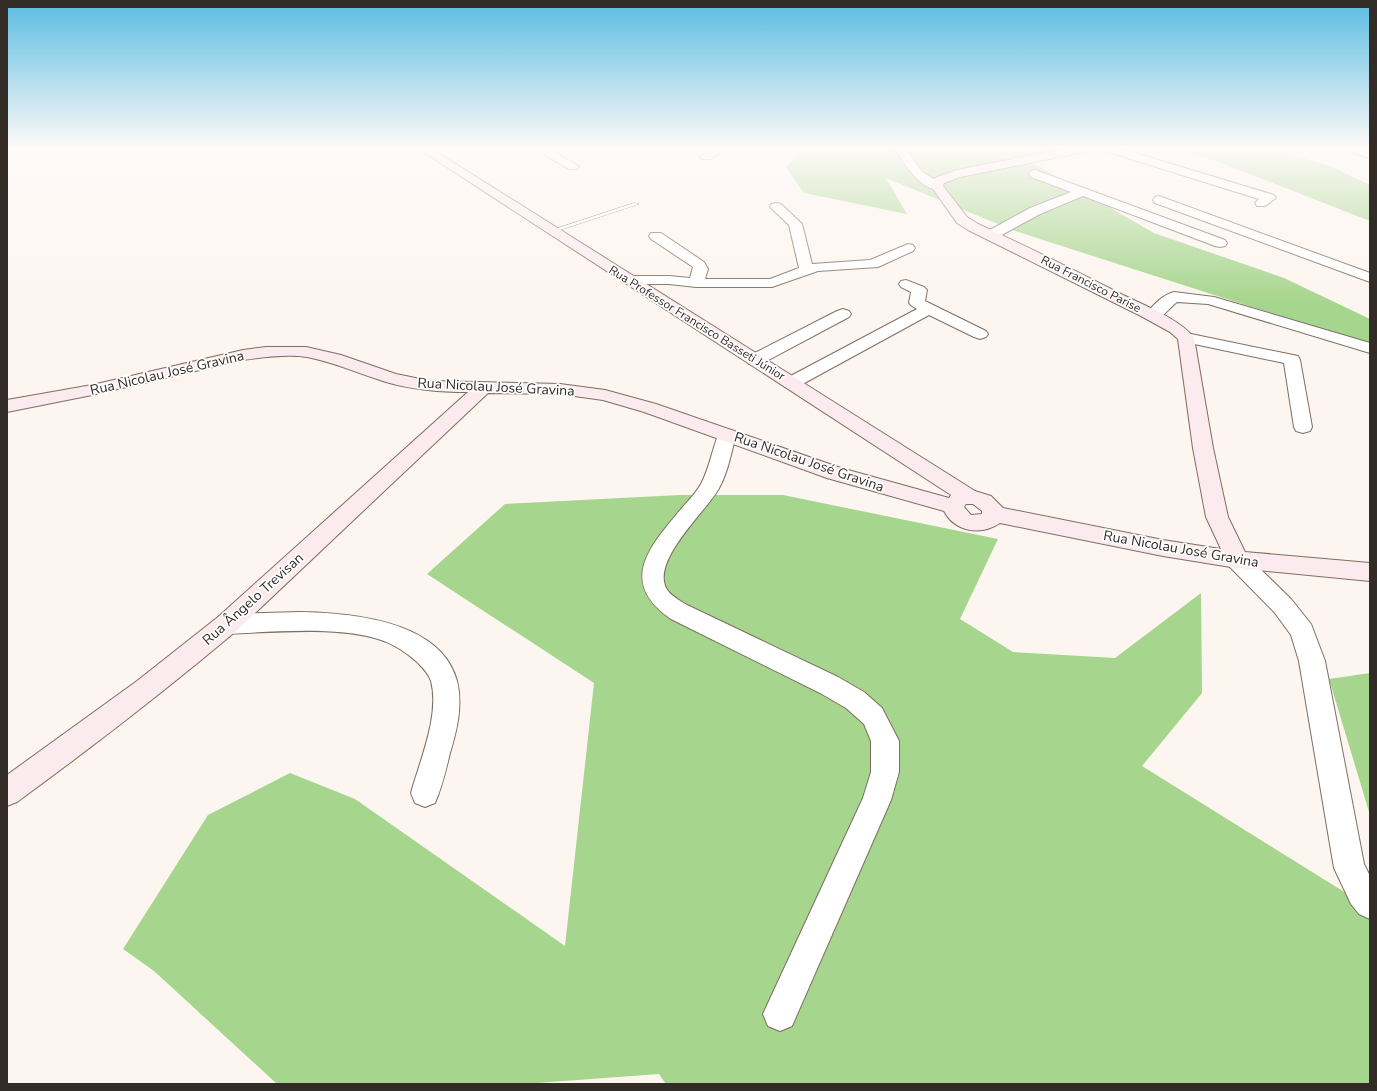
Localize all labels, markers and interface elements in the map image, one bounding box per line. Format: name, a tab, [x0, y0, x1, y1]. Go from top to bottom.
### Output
street label: Rua Francisco Parise	[1038, 252, 1144, 316]
street label: Rua Professor Francisco Basseti Júnior	[606, 262, 789, 385]
street label: Rua Nicolau José Gravina	[88, 346, 246, 400]
street label: Rua Nicolau José Gravina	[417, 373, 575, 401]
street label: Rua Nicolau José Gravina	[732, 427, 886, 497]
street label: Rua Nicolau José Gravina	[1102, 526, 1260, 572]
street label: Rua Ângelo Trevisan	[198, 549, 308, 649]

